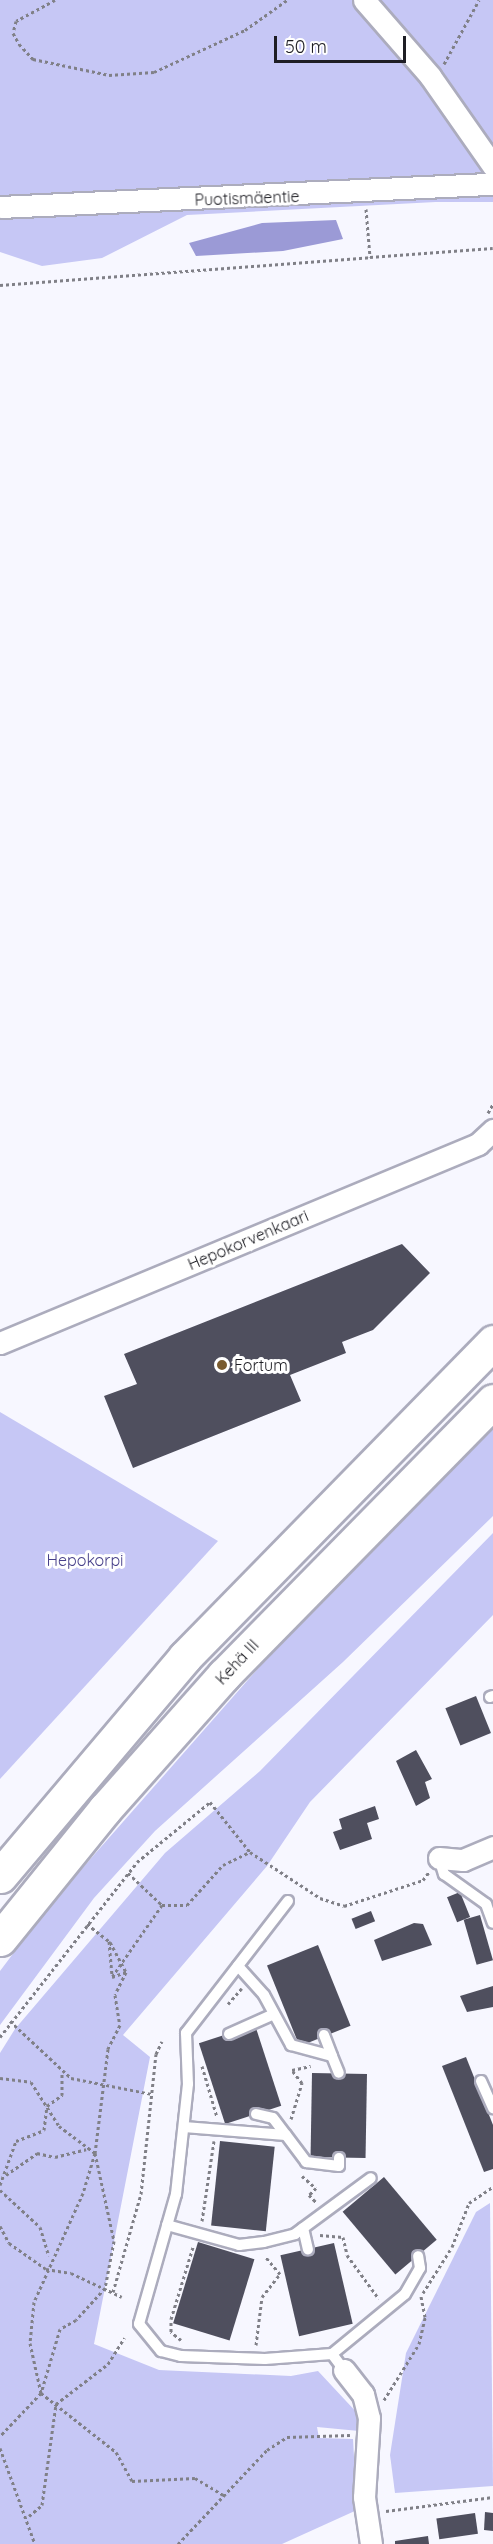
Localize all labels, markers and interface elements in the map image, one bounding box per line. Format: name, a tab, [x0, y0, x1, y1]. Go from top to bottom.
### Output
scale bar	[277, 24, 409, 62]
text: 50 m	[285, 35, 327, 58]
street label: Puotismäentie	[194, 187, 300, 209]
street label: Hepokorvenkaari	[185, 1206, 311, 1274]
place label: Fortum	[234, 1355, 288, 1375]
marker: Fortum	[215, 1358, 229, 1372]
park label: Hepokorpi	[46, 1550, 124, 1570]
street label: Kehä III	[211, 1635, 263, 1689]

